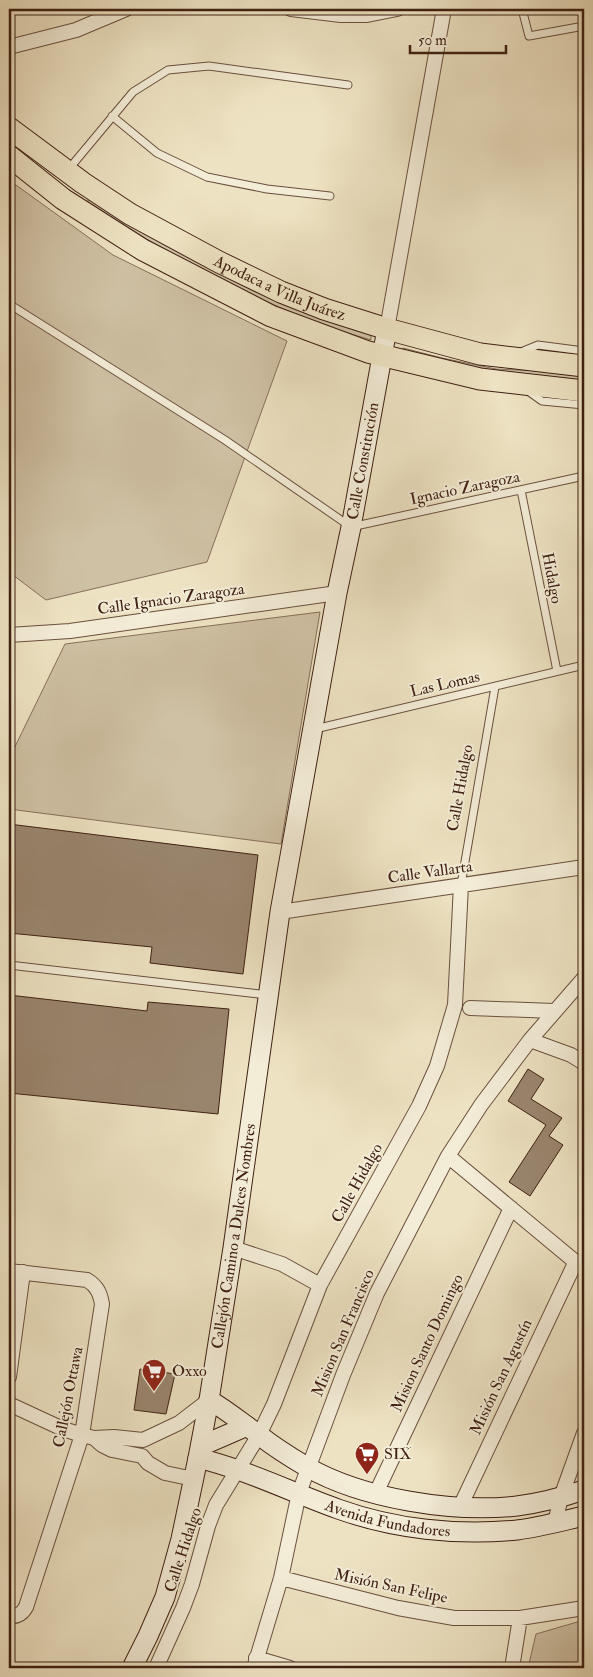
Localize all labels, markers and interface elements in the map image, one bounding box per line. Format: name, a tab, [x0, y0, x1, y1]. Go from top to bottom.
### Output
scale bar	[410, 22, 507, 54]
text: 50 m	[418, 31, 447, 50]
street label: Apodaca a Villa Juárez	[210, 251, 348, 325]
street label: Calle Constitución	[343, 401, 383, 521]
street label: Ignacio Zaragoza	[408, 467, 522, 509]
street label: Hidalgo	[537, 551, 567, 605]
street label: Calle Ignacio Zaragoza	[96, 579, 246, 619]
street label: Las Lomas	[408, 666, 482, 702]
street label: Calle Hidalgo	[443, 743, 478, 833]
street label: Calle Vallarta	[386, 856, 474, 888]
street label: Callejón Camino a Dulces Nombres	[207, 1122, 260, 1350]
street label: Calle Hidalgo	[327, 1139, 387, 1226]
street label: Mision San Francisco	[307, 1266, 379, 1400]
street label: Mision Santo Domingo	[386, 1271, 468, 1415]
street label: Misión San Agustín	[465, 1316, 537, 1438]
street label: Callejón Ottawa	[48, 1344, 88, 1449]
supermarket icon: Oxxo	[141, 1358, 167, 1392]
place label: Oxxo	[172, 1361, 207, 1381]
supermarket icon: SIX	[354, 1441, 380, 1475]
place label: SIX	[384, 1444, 412, 1464]
street label: Avenida Fundadores	[321, 1495, 451, 1541]
street label: Calle Hidalgo	[160, 1505, 206, 1595]
street label: Misión San Felipe	[332, 1564, 450, 1609]

